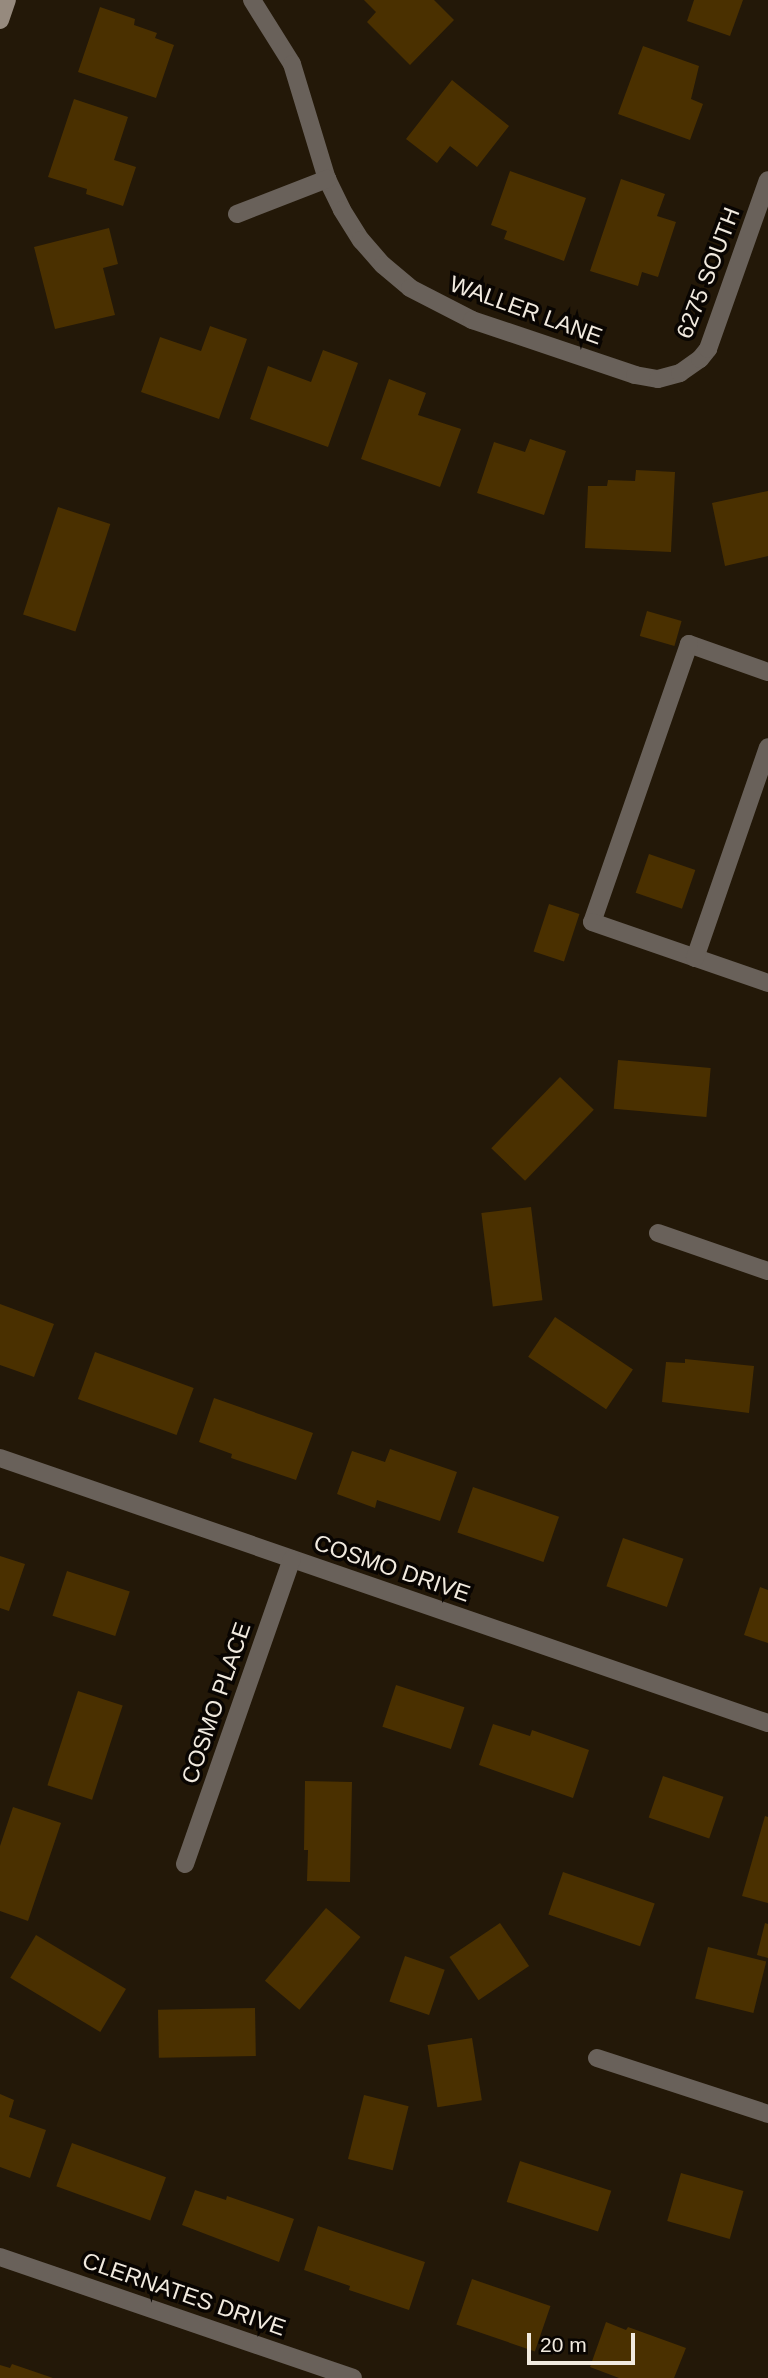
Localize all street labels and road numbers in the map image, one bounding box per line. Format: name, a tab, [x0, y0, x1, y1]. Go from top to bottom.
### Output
street label: 6275 SOUTH	[670, 204, 746, 342]
street label: WALLER LANE	[446, 270, 606, 350]
street label: COSMO DRIVE	[310, 1528, 474, 1608]
street label: COSMO PLACE	[175, 1619, 257, 1787]
street label: CLERNATES DRIVE	[79, 2246, 289, 2342]

